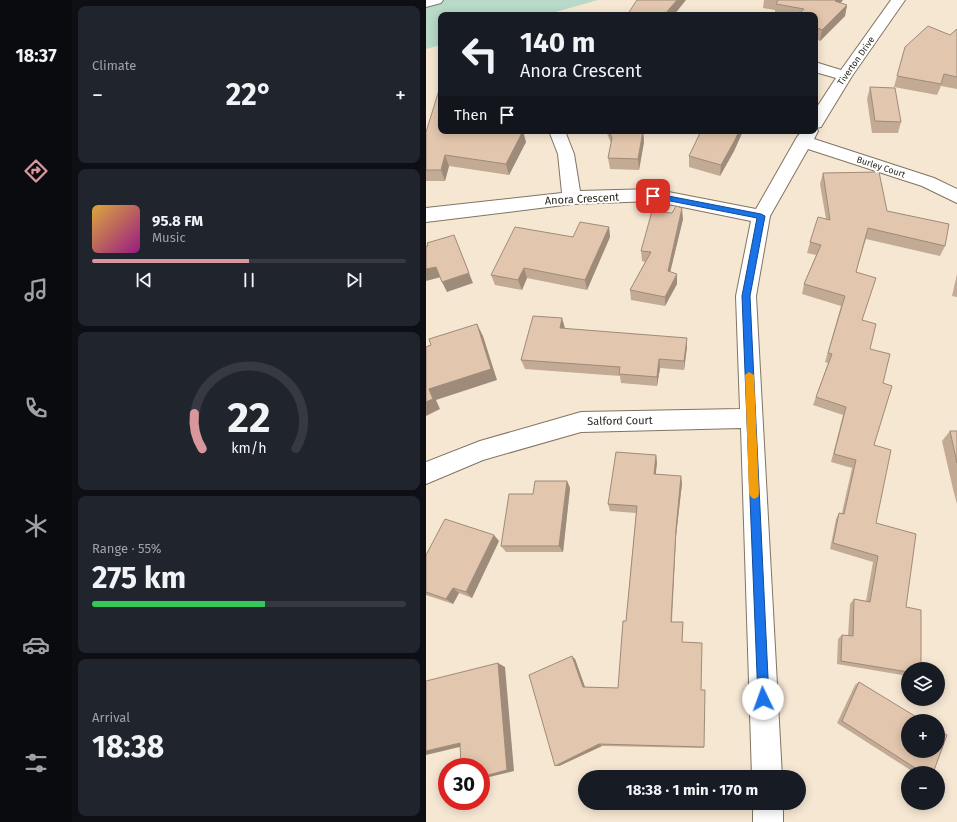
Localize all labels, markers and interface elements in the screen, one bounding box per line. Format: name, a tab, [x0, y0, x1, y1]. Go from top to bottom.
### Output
text: 140 m	[520, 26, 596, 59]
icon: left	[454, 28, 506, 80]
street label: Tiverton Drive	[836, 35, 877, 87]
text: 18:37	[15, 45, 57, 67]
text: Climate	[92, 58, 136, 73]
text: Anora Crescent	[520, 60, 642, 82]
text: 22°	[226, 77, 272, 113]
text: −	[92, 82, 103, 109]
text: +	[395, 82, 406, 109]
icon: arrive	[496, 104, 518, 126]
text: Then	[454, 106, 488, 124]
street label: Burley Court	[855, 154, 907, 180]
icon: directions	[22, 157, 50, 185]
pin	[636, 179, 670, 213]
icon: arrive	[642, 185, 664, 207]
street label: Anora Crescent	[544, 191, 620, 207]
text: 95.8 FM	[152, 212, 203, 230]
text: Music	[152, 230, 186, 245]
icon: previous	[133, 269, 155, 291]
icon: pause	[238, 269, 260, 291]
icon: next	[343, 269, 365, 291]
icon: music	[22, 276, 50, 304]
text: 22	[227, 393, 271, 443]
icon: phone	[22, 394, 50, 422]
street label: Salford Court	[587, 414, 653, 428]
text: km/h	[231, 440, 267, 457]
icon: climate	[22, 512, 50, 540]
text: Range · 55%	[92, 541, 162, 556]
text: 275 km	[92, 560, 186, 596]
icon: car	[22, 631, 50, 659]
map controls	[901, 662, 945, 810]
button: layers	[901, 662, 945, 706]
position arrow	[742, 678, 784, 720]
text: Arrival	[92, 710, 130, 725]
button: +	[901, 714, 945, 758]
text: 18:38	[92, 729, 164, 765]
icon: filters	[22, 749, 50, 777]
speed limit sign: 30	[438, 758, 490, 810]
button: −	[901, 766, 945, 810]
text: 18:38 · 1 min · 170 m	[626, 781, 758, 799]

